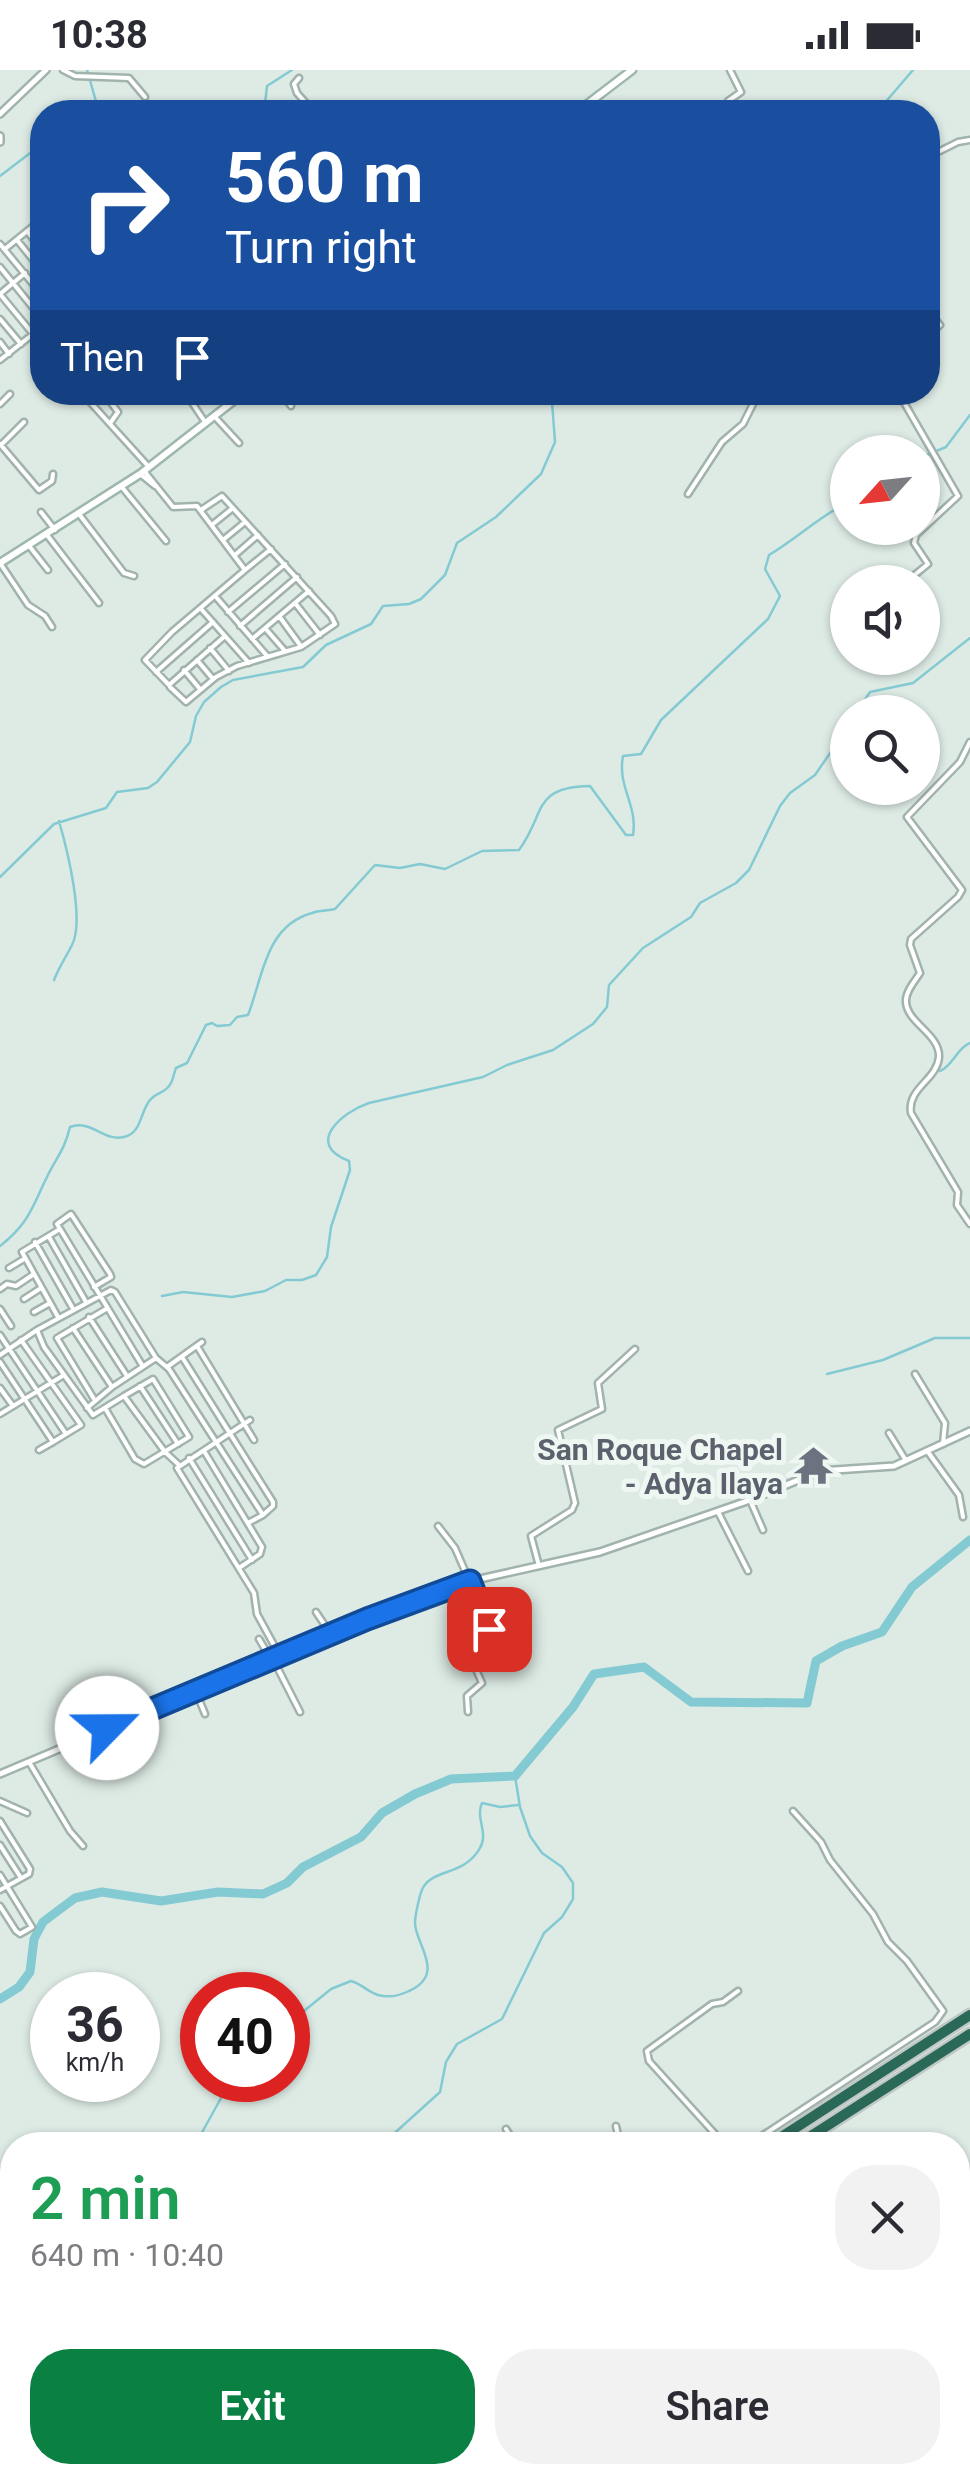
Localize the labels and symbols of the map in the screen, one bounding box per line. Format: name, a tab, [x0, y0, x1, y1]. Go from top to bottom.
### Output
north arrow	[830, 435, 940, 545]
place label: San Roque Chapel - Adya Ilaya	[537, 1432, 783, 1501]
temple icon: San Roque Chapel - Adya Ilaya	[792, 1445, 834, 1487]
pin	[447, 1587, 532, 1672]
position arrow	[55, 1676, 159, 1780]
speed limit sign: 40	[180, 1972, 310, 2102]

